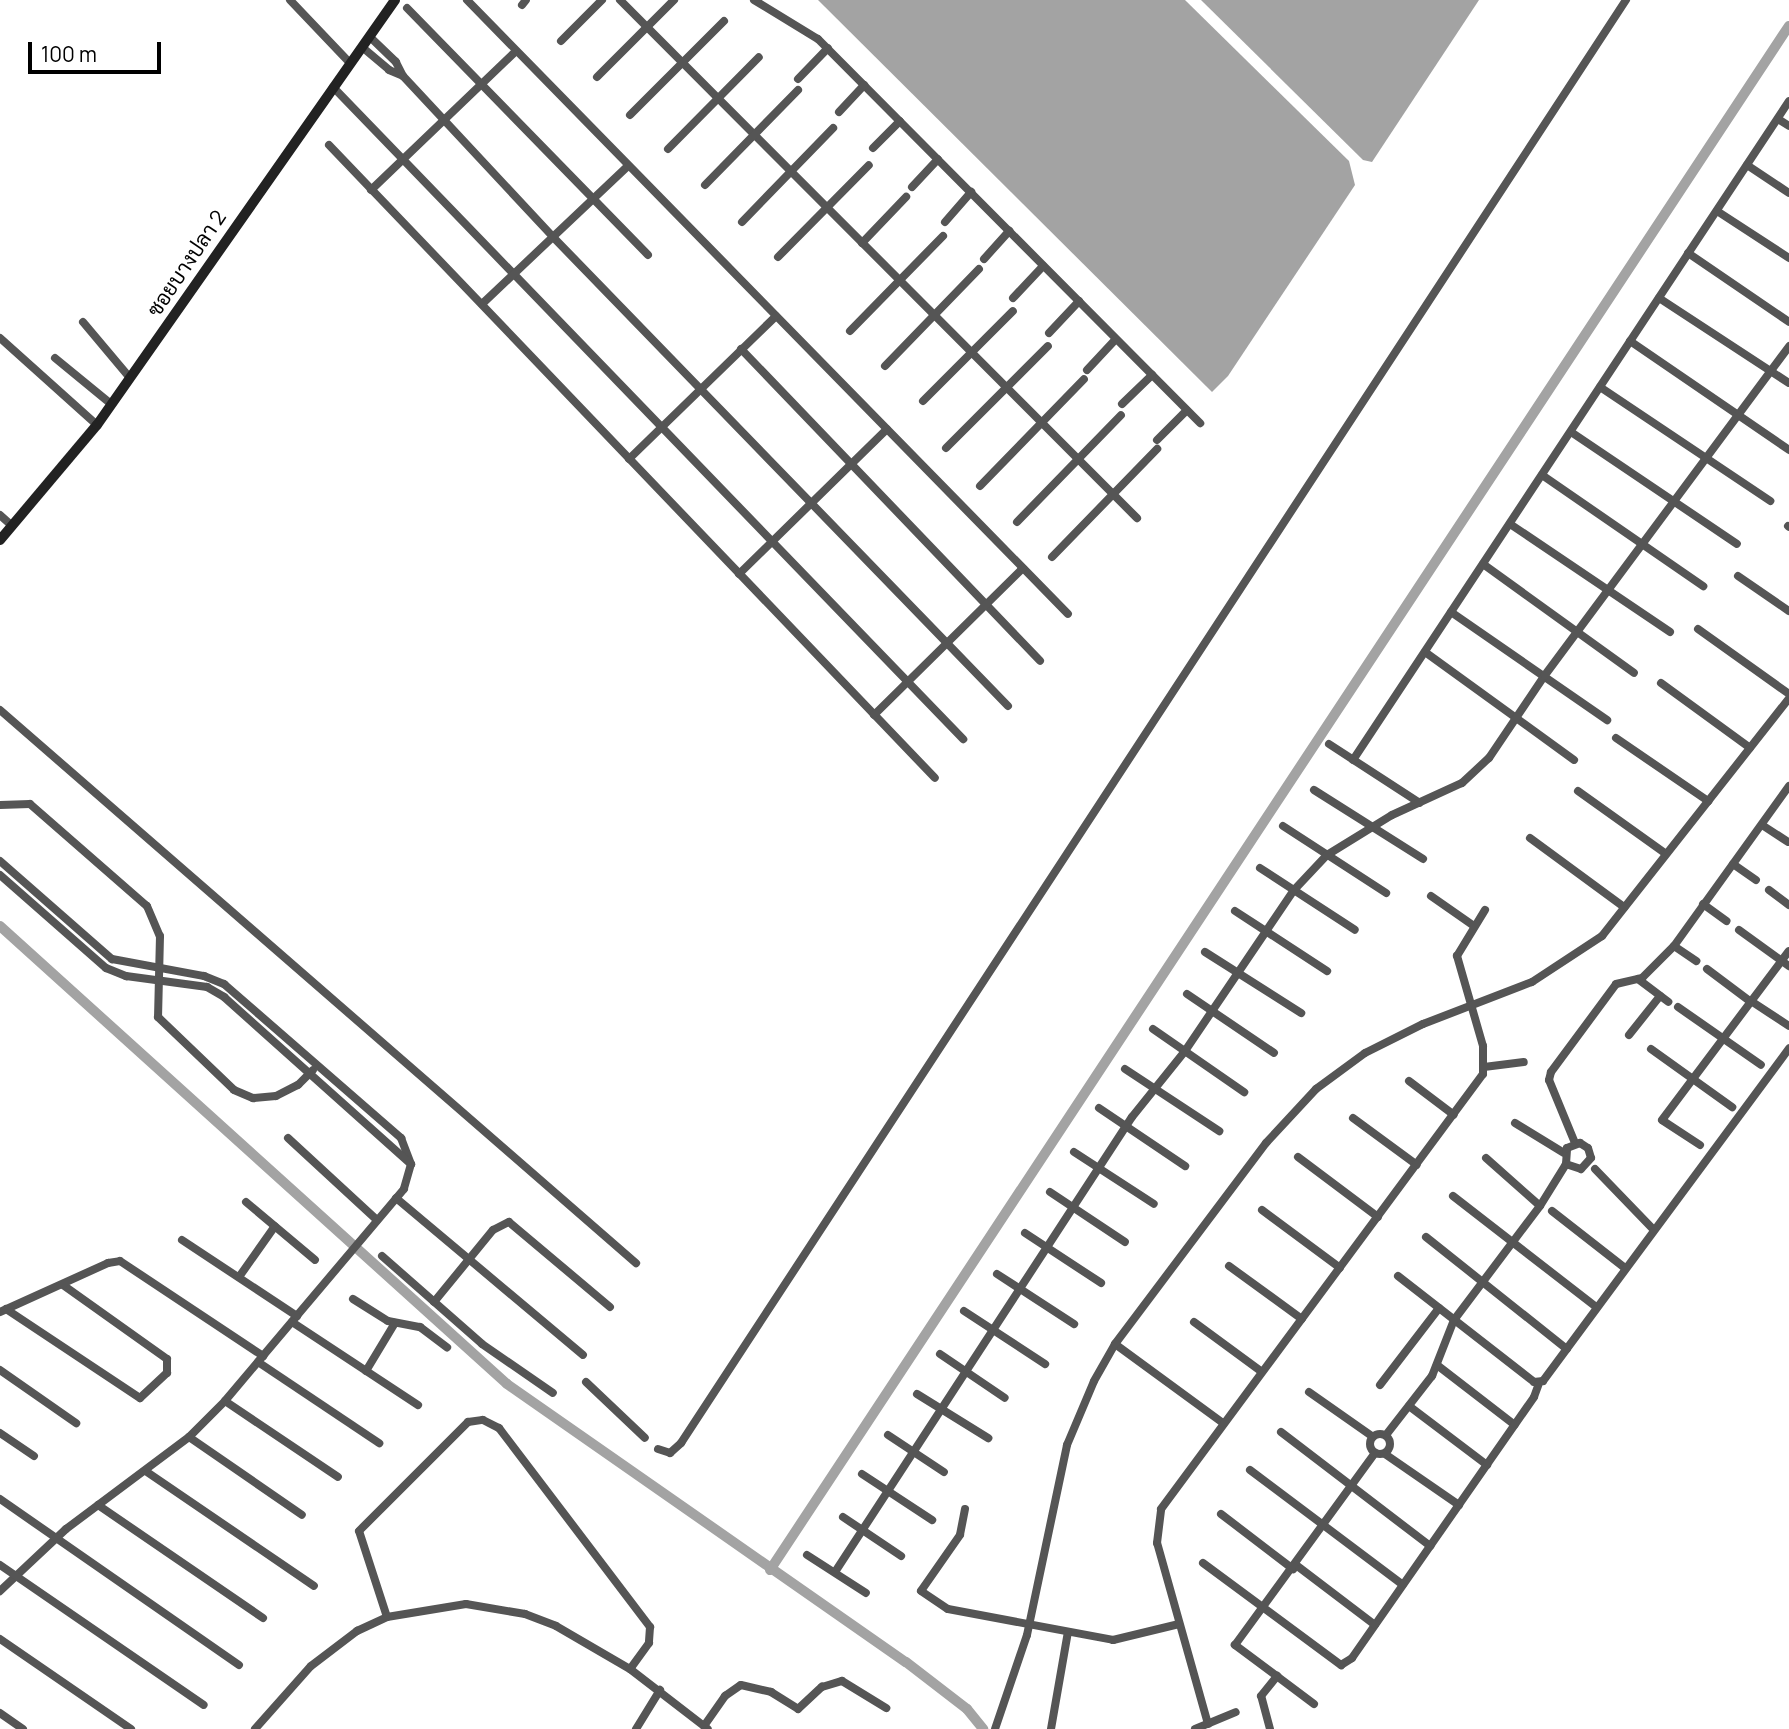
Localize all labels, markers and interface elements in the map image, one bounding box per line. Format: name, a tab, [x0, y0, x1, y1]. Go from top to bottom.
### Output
scale bar	[32, 28, 164, 72]
text: 100 m	[41, 40, 97, 68]
street label: ซอยบางปลา 2	[141, 205, 231, 321]

